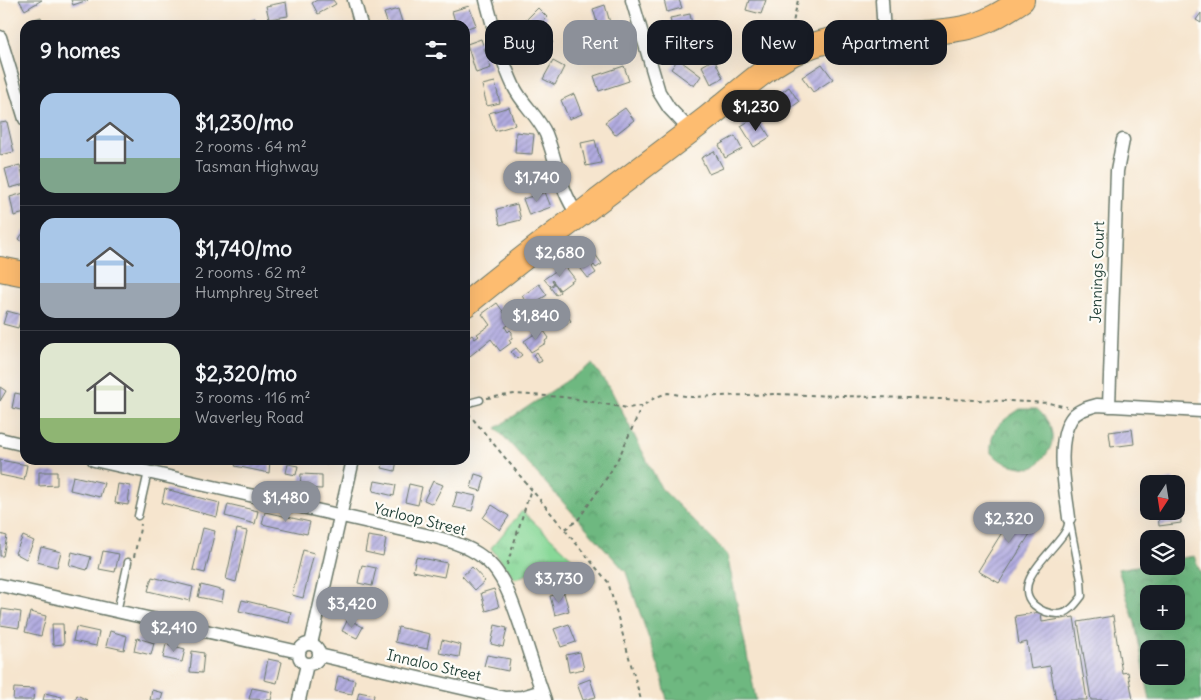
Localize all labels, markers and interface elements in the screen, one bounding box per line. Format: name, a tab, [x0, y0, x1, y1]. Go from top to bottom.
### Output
chip: Buy	[485, 20, 553, 65]
chip: Rent	[563, 20, 637, 65]
chip: Filters	[647, 20, 732, 65]
chip: New	[742, 20, 814, 65]
chip: Apartment	[824, 20, 947, 65]
icon: filters	[422, 36, 450, 64]
text: 9 homes	[40, 37, 120, 64]
pin: $1,230	[715, 90, 797, 132]
text: $1,230	[733, 96, 779, 116]
text: $1,230/mo	[195, 109, 294, 136]
icon: home	[80, 113, 140, 173]
text: 2 rooms · 64 m²	[195, 136, 307, 156]
text: Tasman Highway	[195, 156, 319, 176]
pin: $1,740	[496, 160, 578, 203]
text: $1,740	[514, 167, 560, 187]
street label: Jennings Court	[1086, 221, 1108, 323]
text: $1,740/mo	[195, 235, 292, 262]
pin: $2,680	[519, 236, 601, 278]
icon: home	[80, 238, 140, 298]
text: $2,680	[535, 242, 585, 262]
text: 2 rooms · 62 m²	[195, 262, 306, 282]
text: Humphrey Street	[195, 282, 319, 302]
pin: $1,840	[495, 298, 577, 341]
text: $1,840	[512, 305, 560, 325]
text: $2,320/mo	[195, 360, 297, 387]
icon: home	[80, 363, 140, 423]
text: 3 rooms · 116 m²	[195, 387, 311, 407]
text: Waverley Road	[195, 407, 304, 427]
north arrow	[1140, 475, 1185, 520]
map controls	[1140, 475, 1185, 685]
pin: $1,480	[245, 480, 327, 523]
text: $1,480	[263, 487, 310, 507]
street label: Yarloop Street	[372, 498, 468, 540]
pin: $2,320	[968, 502, 1050, 544]
text: $2,320	[984, 508, 1034, 528]
button: layers	[1140, 530, 1185, 575]
pin: $3,730	[518, 562, 600, 604]
text: $3,730	[535, 568, 583, 588]
button: +	[1140, 585, 1185, 630]
pin: $3,420	[311, 586, 393, 629]
text: $3,420	[327, 593, 377, 613]
pin: $2,410	[133, 610, 215, 653]
text: $2,410	[151, 617, 197, 637]
button: −	[1140, 640, 1185, 685]
street label: Innaloo Street	[385, 645, 483, 685]

